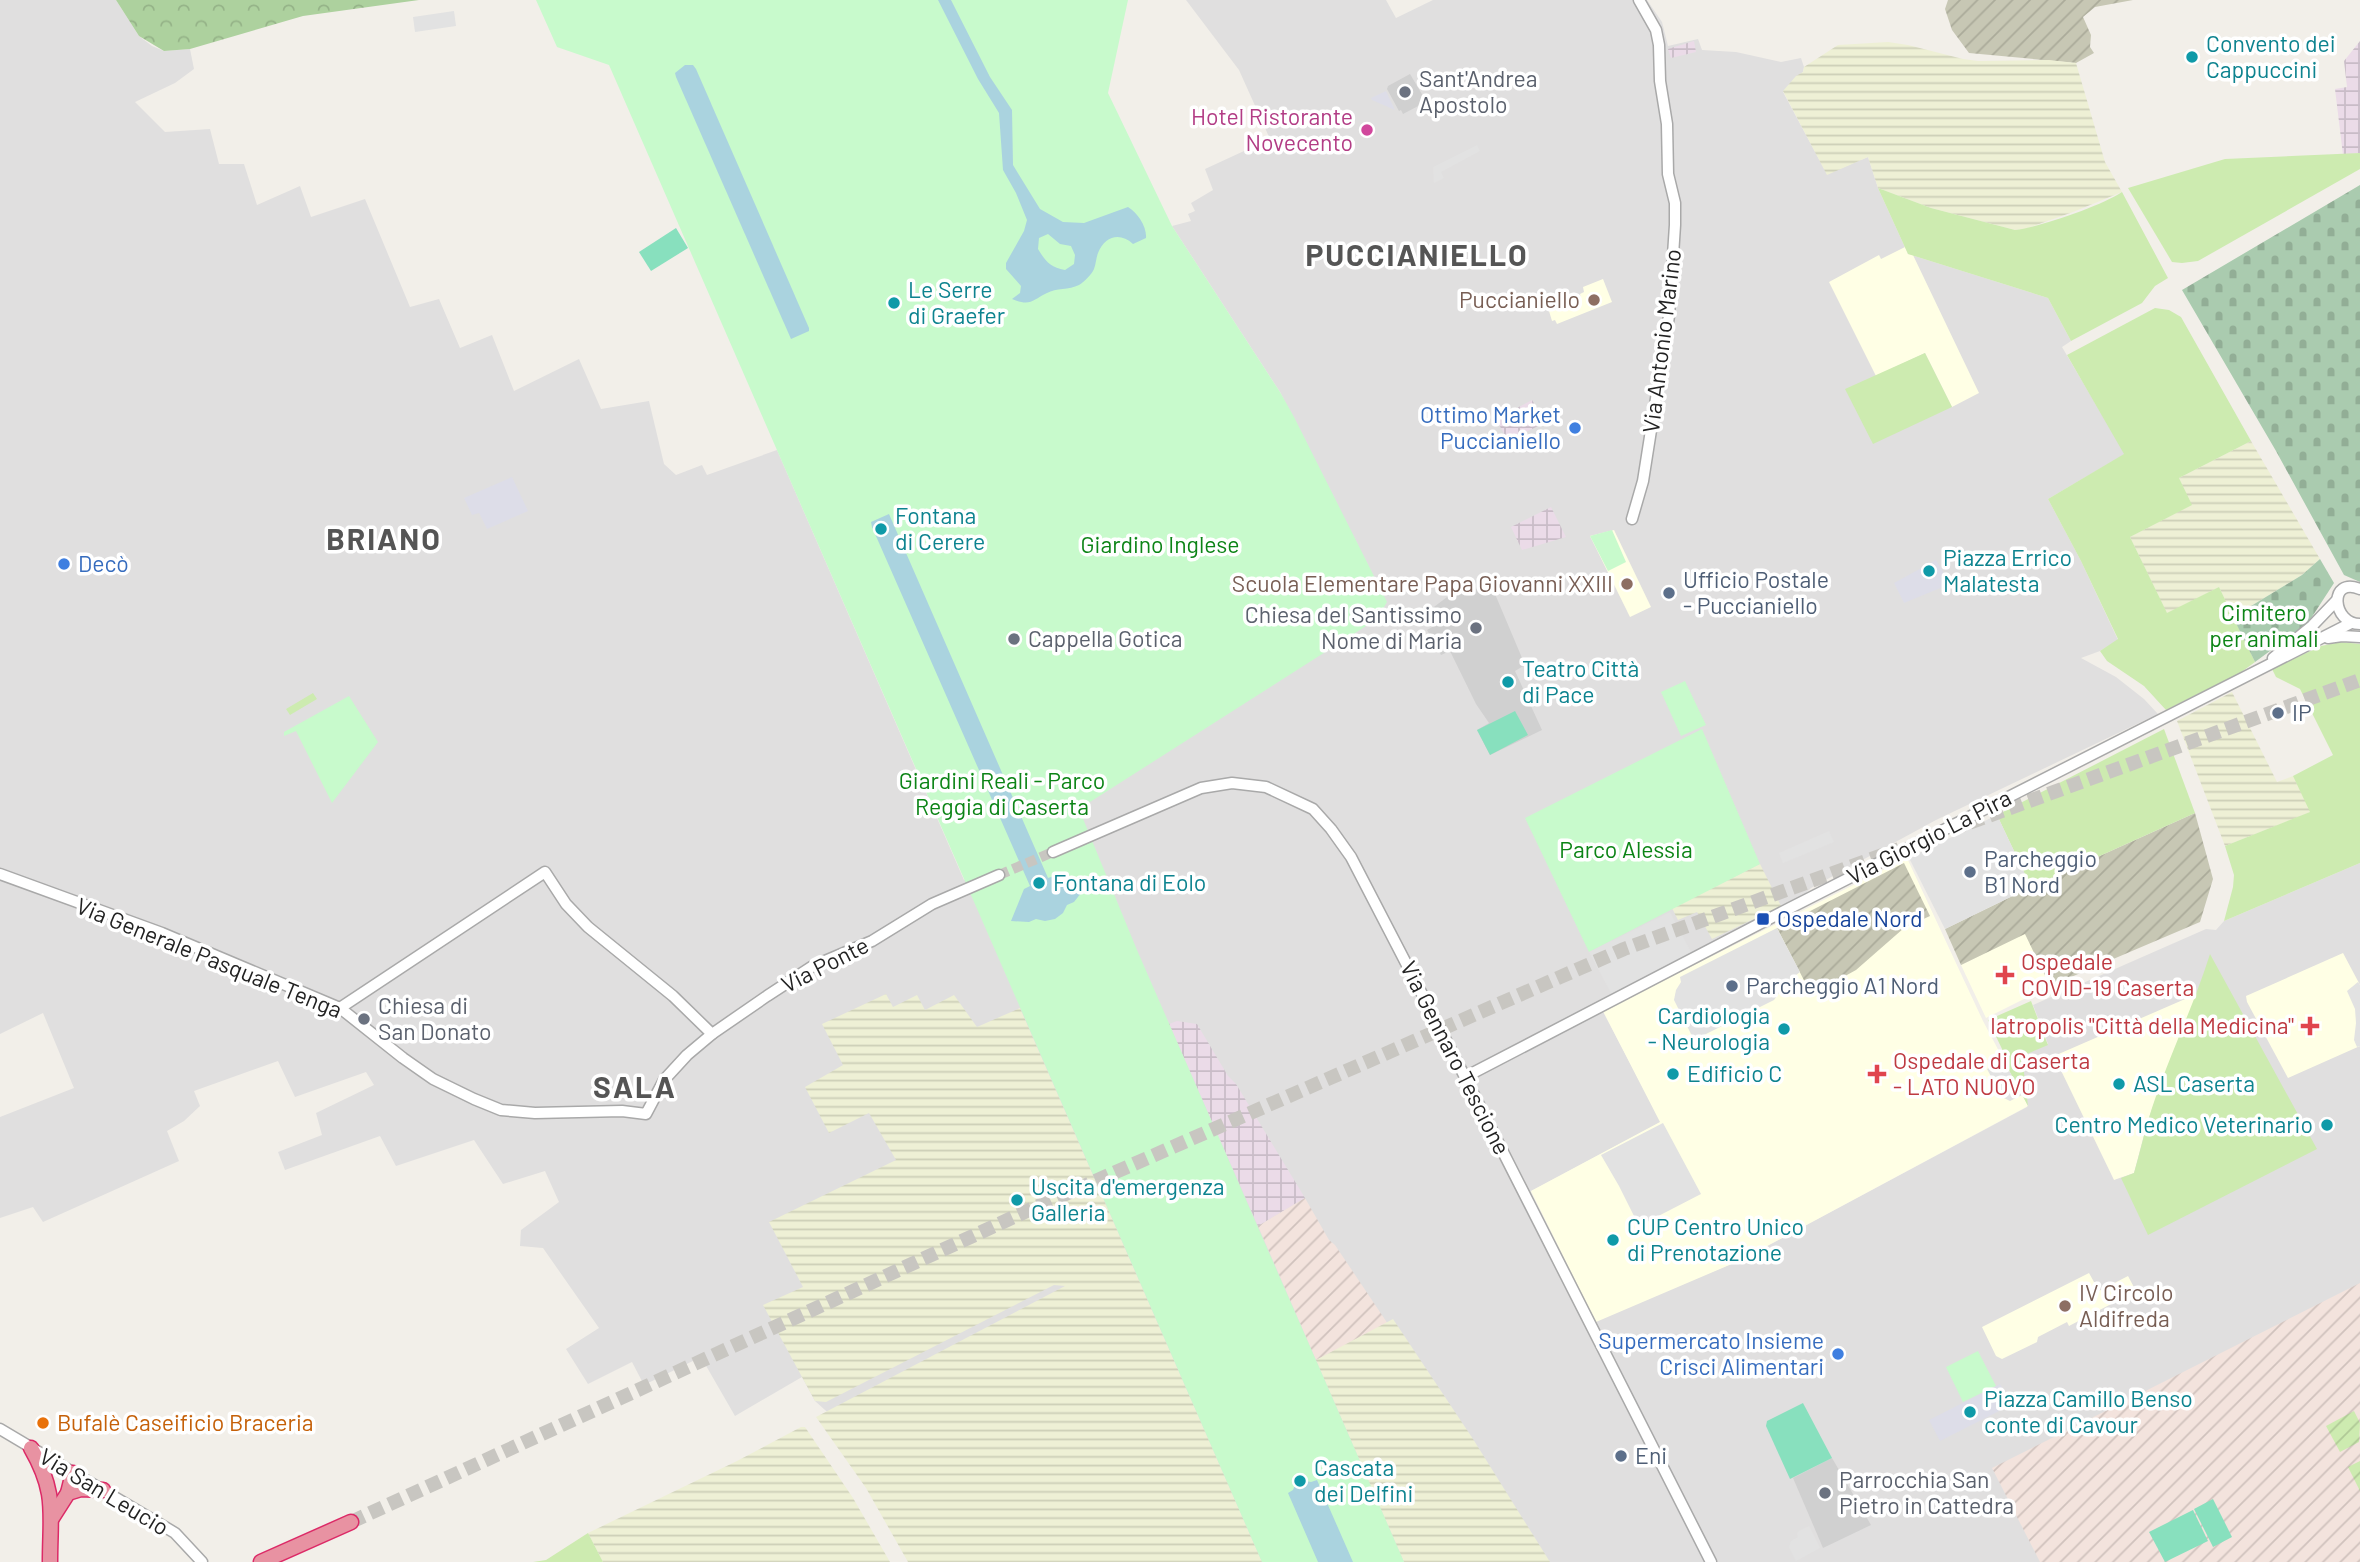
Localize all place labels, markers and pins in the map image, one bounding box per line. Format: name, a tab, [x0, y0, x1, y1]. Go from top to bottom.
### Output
place label: Convento dei Cappuccini	[2206, 29, 2336, 83]
marker: Convento dei Cappuccini	[2184, 49, 2200, 65]
place label: Sant'Andrea Apostolo	[1419, 64, 1537, 118]
marker: Sant'Andrea Apostolo	[1397, 84, 1413, 100]
place label: Hotel Ristorante Novecento	[1191, 102, 1353, 156]
marker: Hotel Ristorante Novecento	[1359, 122, 1375, 138]
place label: Le Serre di Graefer	[908, 275, 1006, 329]
place label: Puccianiello	[1459, 285, 1580, 313]
marker: Puccianiello	[1586, 292, 1602, 308]
marker: Le Serre di Graefer	[886, 295, 902, 311]
place label: Ottimo Market Puccianiello	[1420, 400, 1561, 454]
marker: Ottimo Market Puccianiello	[1567, 420, 1583, 436]
place label: Fontana di Cerere	[895, 501, 985, 555]
marker: Fontana di Cerere	[873, 521, 889, 537]
place label: Piazza Errico Malatesta	[1943, 543, 2072, 597]
place label: Decò	[78, 549, 129, 577]
marker: Decò	[56, 556, 72, 572]
marker: Piazza Errico Malatesta	[1921, 563, 1937, 579]
place label: Ufficio Postale - Puccianiello	[1683, 565, 1829, 619]
place label: Scuola Elementare Papa Giovanni XXIII	[1232, 569, 1613, 597]
marker: Scuola Elementare Papa Giovanni XXIII	[1619, 576, 1635, 592]
marker: Ufficio Postale - Puccianiello	[1661, 585, 1677, 601]
place label: Chiesa del Santissimo Nome di Maria	[1245, 600, 1462, 654]
marker: Chiesa del Santissimo Nome di Maria	[1468, 620, 1484, 636]
place label: Cappella Gotica	[1028, 624, 1182, 652]
marker: Cappella Gotica	[1006, 631, 1022, 647]
place label: Teatro Città di Pace	[1522, 654, 1639, 708]
marker: Teatro Città di Pace	[1500, 674, 1516, 690]
place label: IP	[2292, 698, 2312, 726]
marker: IP	[2270, 705, 2286, 721]
place label: Parcheggio B1 Nord	[1984, 844, 2097, 898]
marker: Parcheggio B1 Nord	[1962, 864, 1978, 880]
place label: Fontana di Eolo	[1053, 868, 1206, 896]
marker: Fontana di Eolo	[1031, 875, 1047, 891]
place label: Ospedale Nord	[1777, 904, 1923, 932]
marker: Ospedale Nord	[1755, 911, 1771, 927]
place label: Ospedale COVID-19 Caserta	[2021, 947, 2194, 1001]
marker: Ospedale COVID-19 Caserta	[1995, 965, 2015, 985]
place label: Parcheggio A1 Nord	[1746, 971, 1939, 999]
marker: Parcheggio A1 Nord	[1724, 978, 1740, 994]
place label: Chiesa di San Donato	[378, 991, 492, 1045]
place label: Cardiologia - Neurologia	[1648, 1001, 1770, 1055]
marker: Chiesa di San Donato	[356, 1011, 372, 1027]
place label: Iatropolis "Città della Medicina"	[1990, 1011, 2294, 1039]
marker: Iatropolis "Città della Medicina"	[2300, 1016, 2320, 1036]
marker: Cardiologia - Neurologia	[1776, 1021, 1792, 1037]
place label: Ospedale di Caserta - LATO NUOVO	[1893, 1046, 2090, 1100]
place label: Edificio C	[1687, 1059, 1782, 1087]
marker: Ospedale di Caserta - LATO NUOVO	[1867, 1064, 1887, 1084]
marker: Edificio C	[1665, 1066, 1681, 1082]
place label: ASL Caserta	[2133, 1069, 2255, 1097]
marker: ASL Caserta	[2111, 1076, 2127, 1092]
place label: Centro Medico Veterinario	[2055, 1110, 2313, 1138]
marker: Centro Medico Veterinario	[2319, 1117, 2335, 1133]
place label: Uscita d'emergenza Galleria	[1031, 1172, 1224, 1226]
marker: Uscita d'emergenza Galleria	[1009, 1192, 1025, 1208]
place label: CUP Centro Unico di Prenotazione	[1627, 1212, 1804, 1266]
marker: CUP Centro Unico di Prenotazione	[1605, 1232, 1621, 1248]
place label: IV Circolo Aldifreda	[2079, 1278, 2173, 1332]
marker: IV Circolo Aldifreda	[2057, 1298, 2073, 1314]
place label: Supermercato Insieme Crisci Alimentari	[1598, 1326, 1824, 1380]
marker: Supermercato Insieme Crisci Alimentari	[1830, 1346, 1846, 1362]
place label: Piazza Camillo Benso conte di Cavour	[1984, 1384, 2193, 1438]
marker: Piazza Camillo Benso conte di Cavour	[1962, 1404, 1978, 1420]
place label: Bufalè Caseificio Braceria	[57, 1408, 314, 1436]
marker: Bufalè Caseificio Braceria	[35, 1415, 51, 1431]
place label: Eni	[1635, 1441, 1667, 1469]
marker: Eni	[1613, 1448, 1629, 1464]
place label: Cascata dei Delfini	[1314, 1453, 1413, 1507]
place label: Parrocchia San Pietro in Cattedra	[1839, 1465, 2014, 1519]
marker: Cascata dei Delfini	[1292, 1473, 1308, 1489]
marker: Parrocchia San Pietro in Cattedra	[1817, 1485, 1833, 1501]

